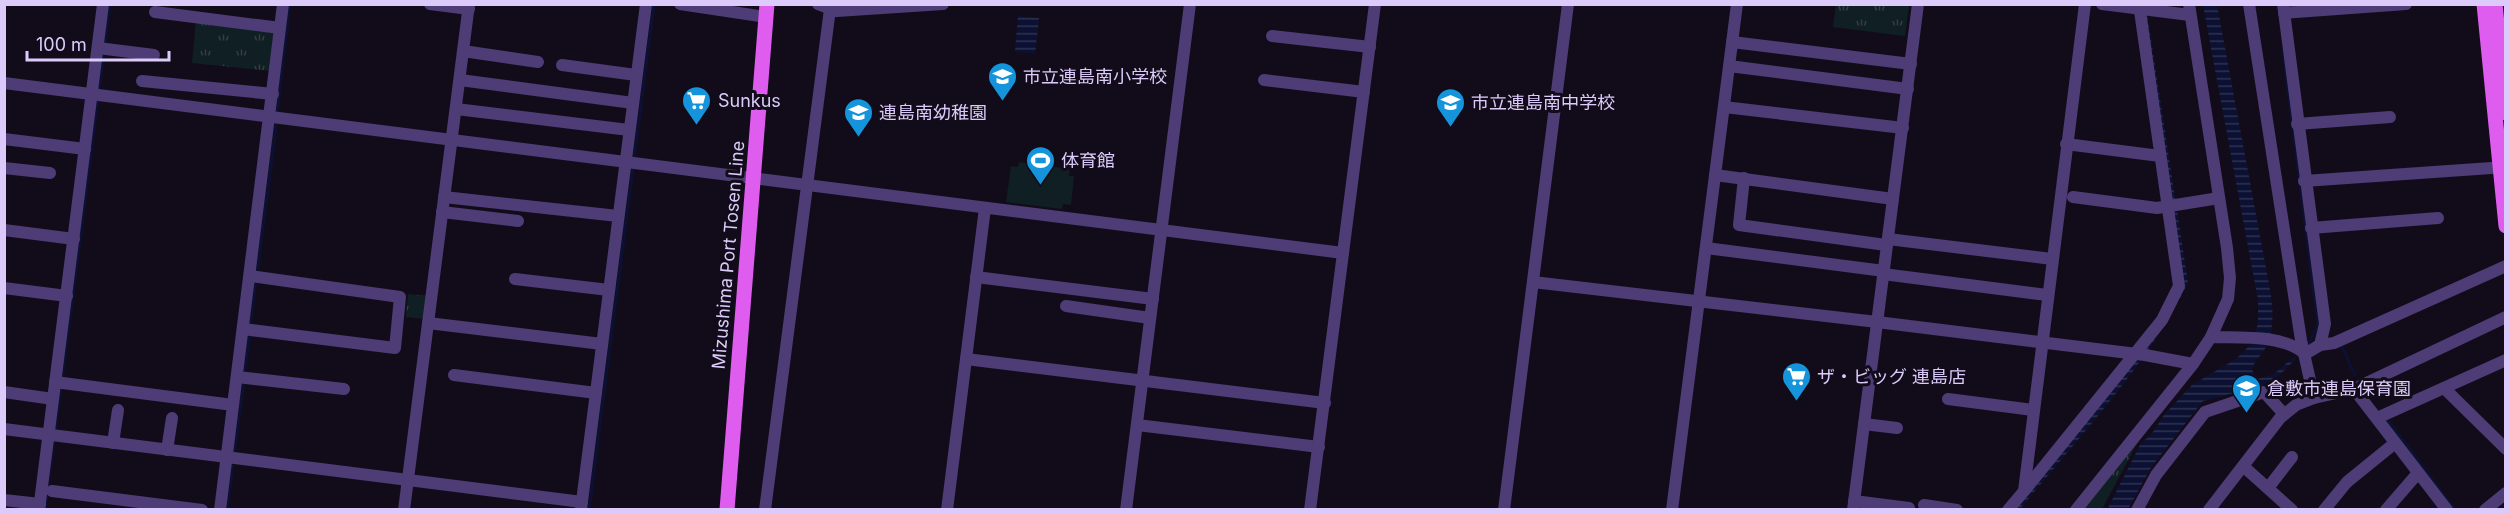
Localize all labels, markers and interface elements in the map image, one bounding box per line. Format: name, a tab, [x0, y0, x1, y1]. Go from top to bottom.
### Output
scale bar	[27, 24, 170, 62]
text: 100 m	[36, 34, 87, 55]
school or university icon: 市立連島南小学校	[986, 60, 1018, 102]
place label: 市立連島南小学校	[1023, 66, 1167, 87]
supermarket icon: Sunkus	[681, 84, 713, 126]
school or university icon: 市立連島南中学校	[1434, 86, 1466, 128]
place label: Sunkus	[718, 90, 781, 111]
place label: 市立連島南中学校	[1471, 92, 1615, 113]
school or university icon: 連島南幼稚園	[842, 96, 874, 138]
place label: 連島南幼稚園	[879, 102, 987, 123]
street label: Mizushima Port Tosen Line	[708, 140, 748, 370]
sports icon: 体育館	[1024, 144, 1056, 186]
place label: 体育館	[1061, 150, 1115, 171]
supermarket icon: ザ・ビッグ 連島店	[1780, 360, 1812, 402]
place label: ザ・ビッグ 連島店	[1817, 366, 1966, 387]
school or university icon: 倉敷市連島保育園	[2230, 372, 2262, 414]
place label: 倉敷市連島保育園	[2267, 378, 2411, 399]

